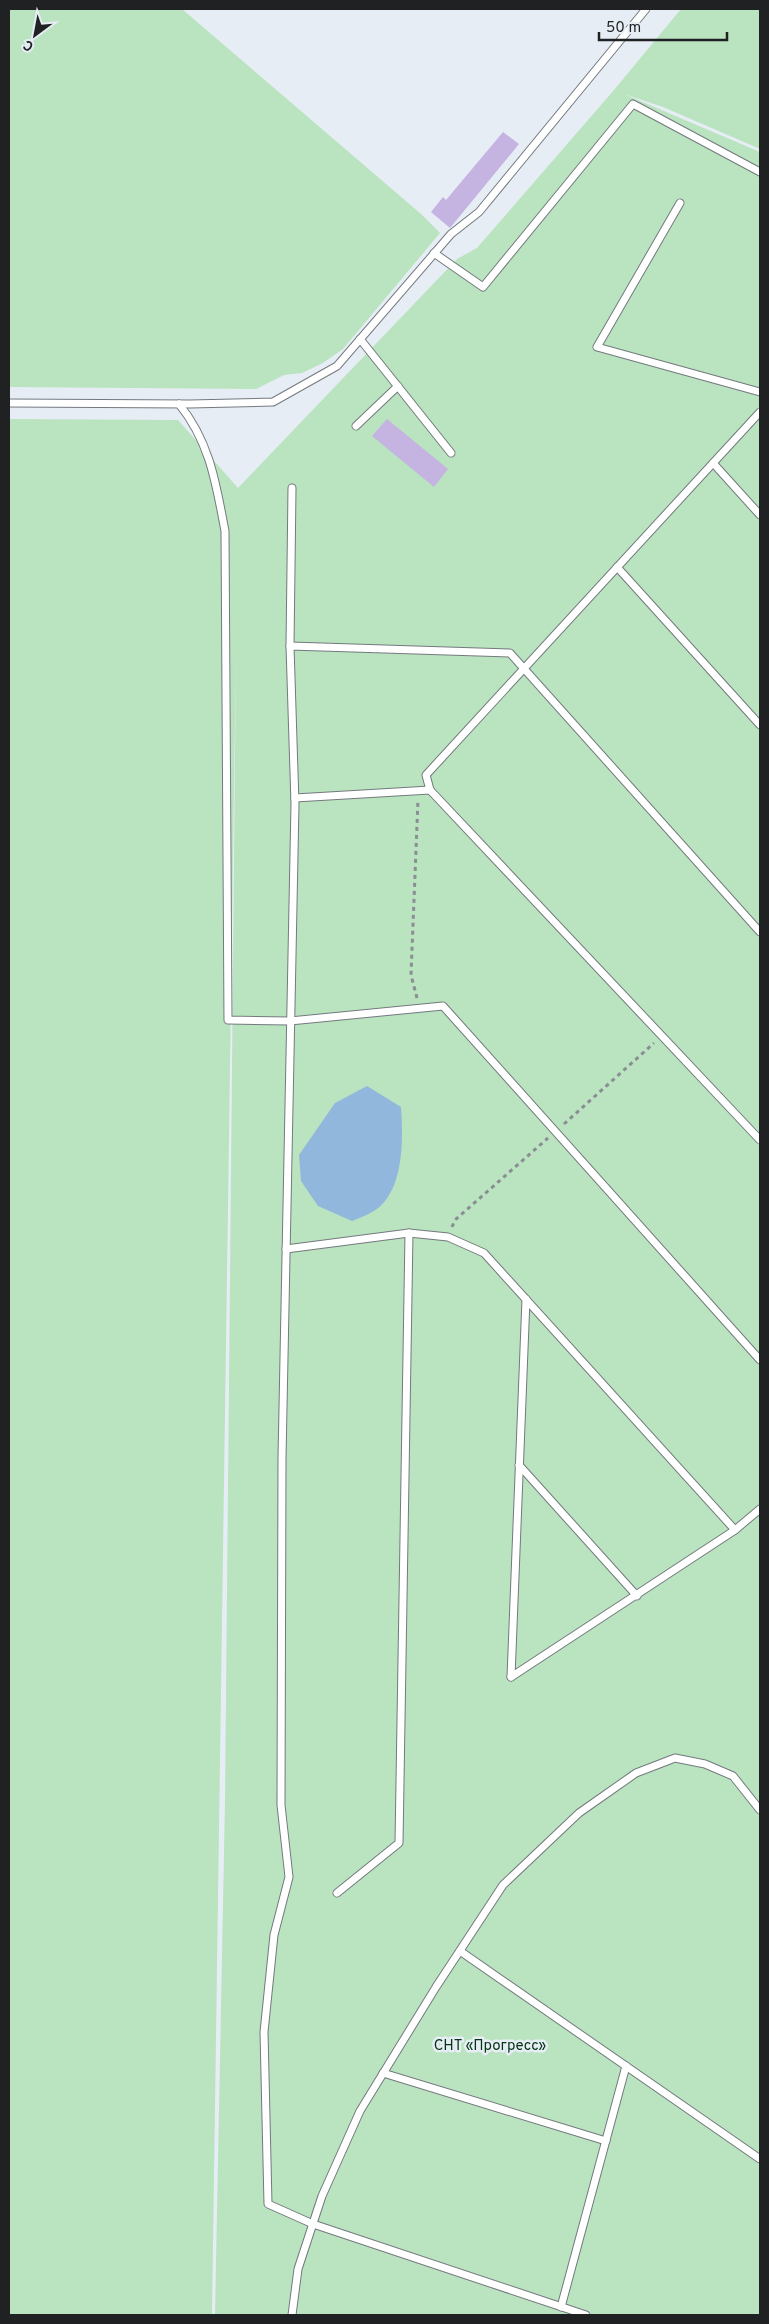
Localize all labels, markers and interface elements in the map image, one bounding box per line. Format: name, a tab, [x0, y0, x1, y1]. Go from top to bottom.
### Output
north arrow	[10, 10, 60, 60]
scale bar	[599, 10, 726, 42]
text: 50 m	[606, 19, 641, 38]
text: С	[21, 35, 37, 54]
park label: СНТ «Прогресс»	[434, 2037, 547, 2056]

